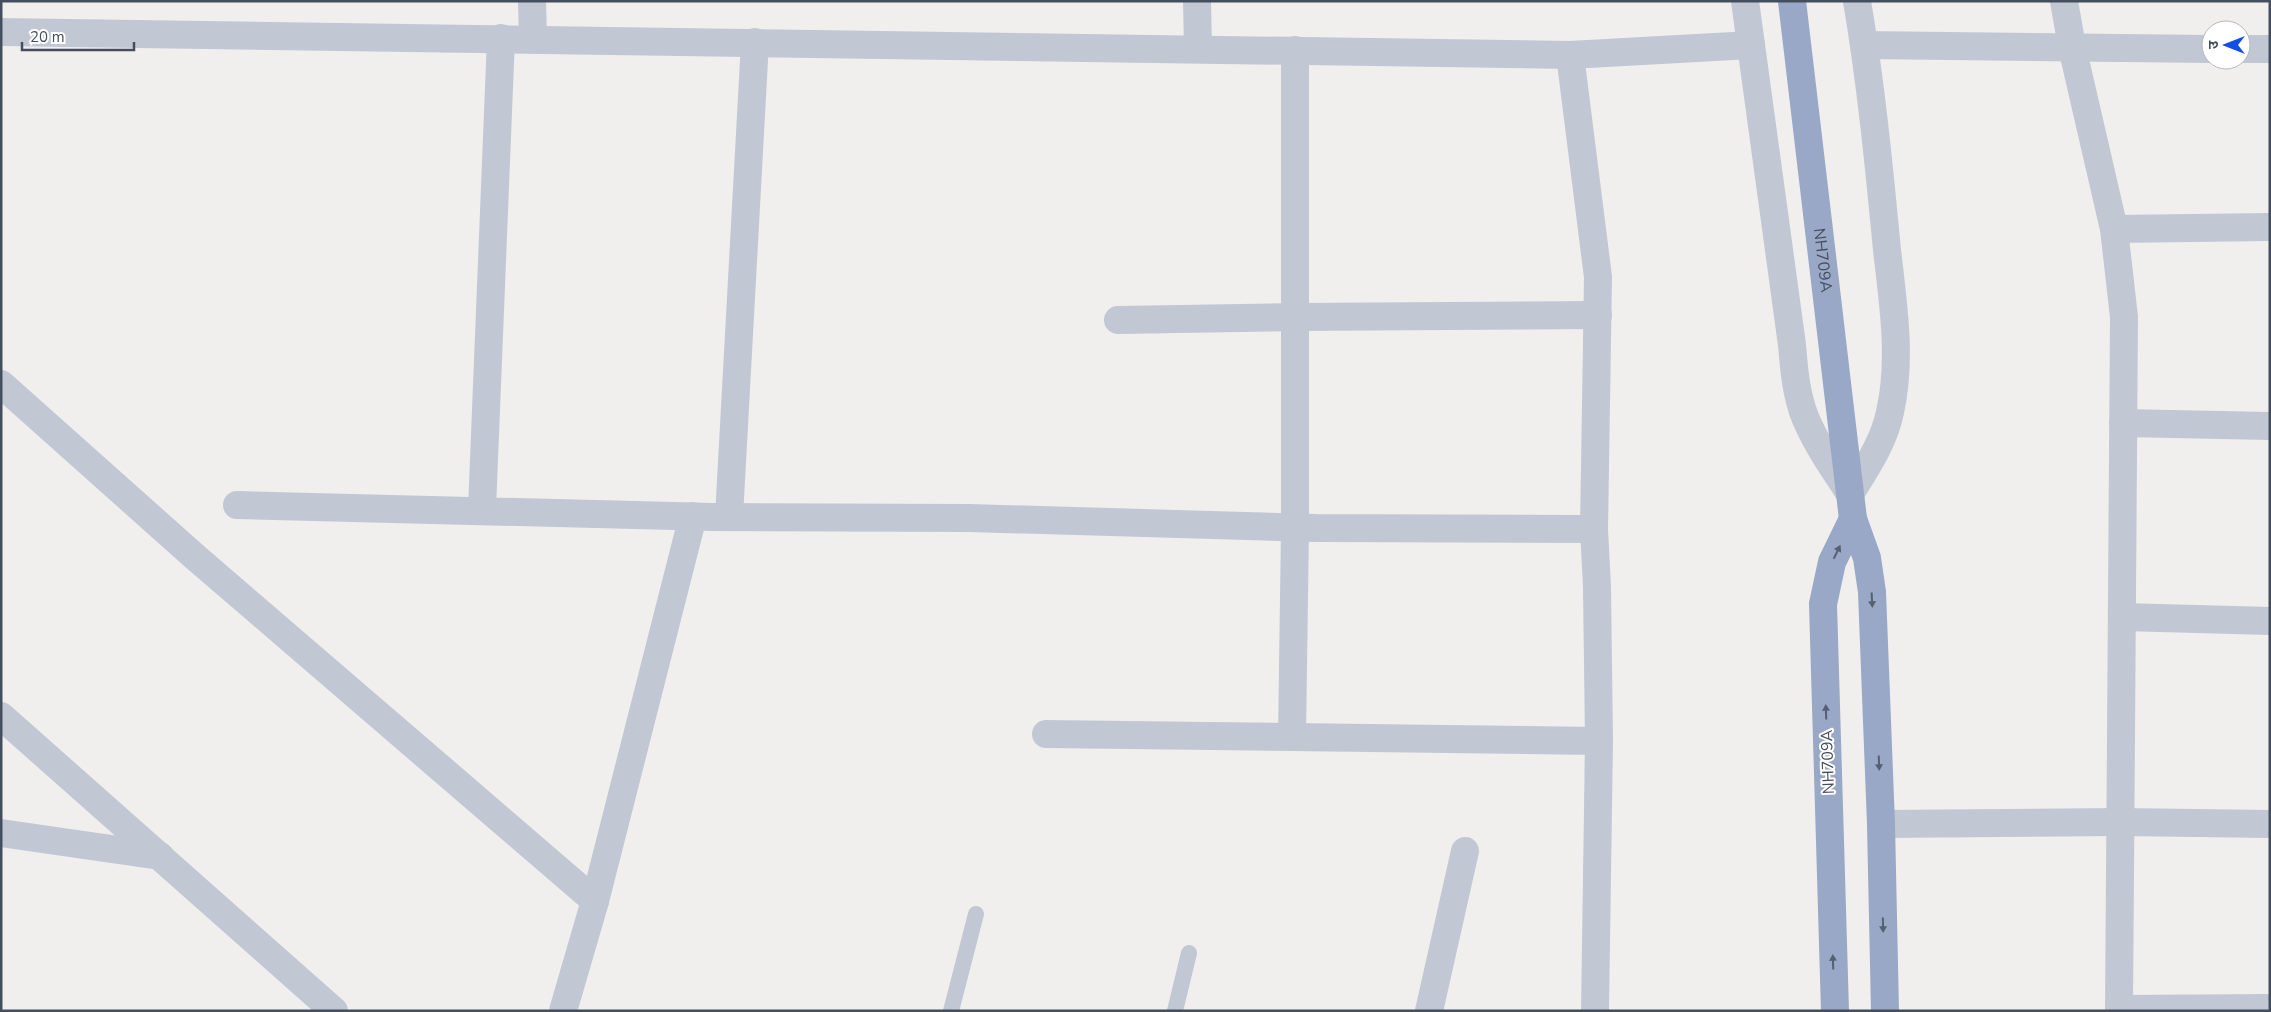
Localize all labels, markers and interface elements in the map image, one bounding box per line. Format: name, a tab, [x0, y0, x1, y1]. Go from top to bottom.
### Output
scale bar	[22, 20, 135, 52]
north arrow	[2201, 20, 2251, 70]
text: 20 m	[30, 27, 65, 47]
text: उ	[2204, 40, 2223, 49]
street label: NH709A	[1808, 227, 1837, 294]
one-way arrow	[1833, 545, 1841, 559]
one-way arrow	[1868, 593, 1876, 609]
one-way arrow	[1822, 704, 1830, 720]
street label: NH709A	[1816, 729, 1840, 795]
one-way arrow	[1875, 755, 1883, 771]
one-way arrow	[1880, 917, 1888, 933]
one-way arrow	[1829, 954, 1837, 970]

